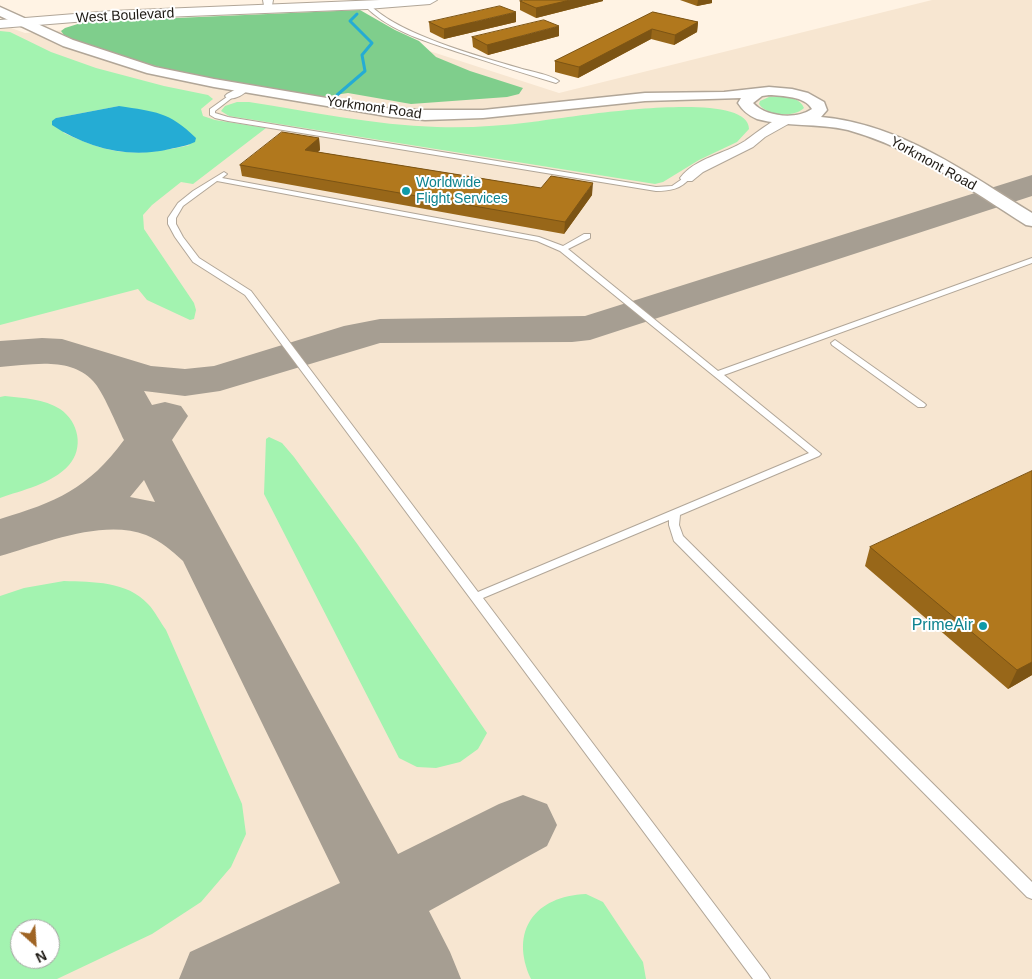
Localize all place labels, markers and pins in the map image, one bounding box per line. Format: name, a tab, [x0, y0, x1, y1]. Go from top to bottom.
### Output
place label: Worldwide Flight Services	[416, 175, 508, 208]
marker: Worldwide Flight Services	[400, 185, 412, 197]
place label: PrimeAir	[912, 616, 973, 636]
marker: PrimeAir	[977, 620, 989, 632]

